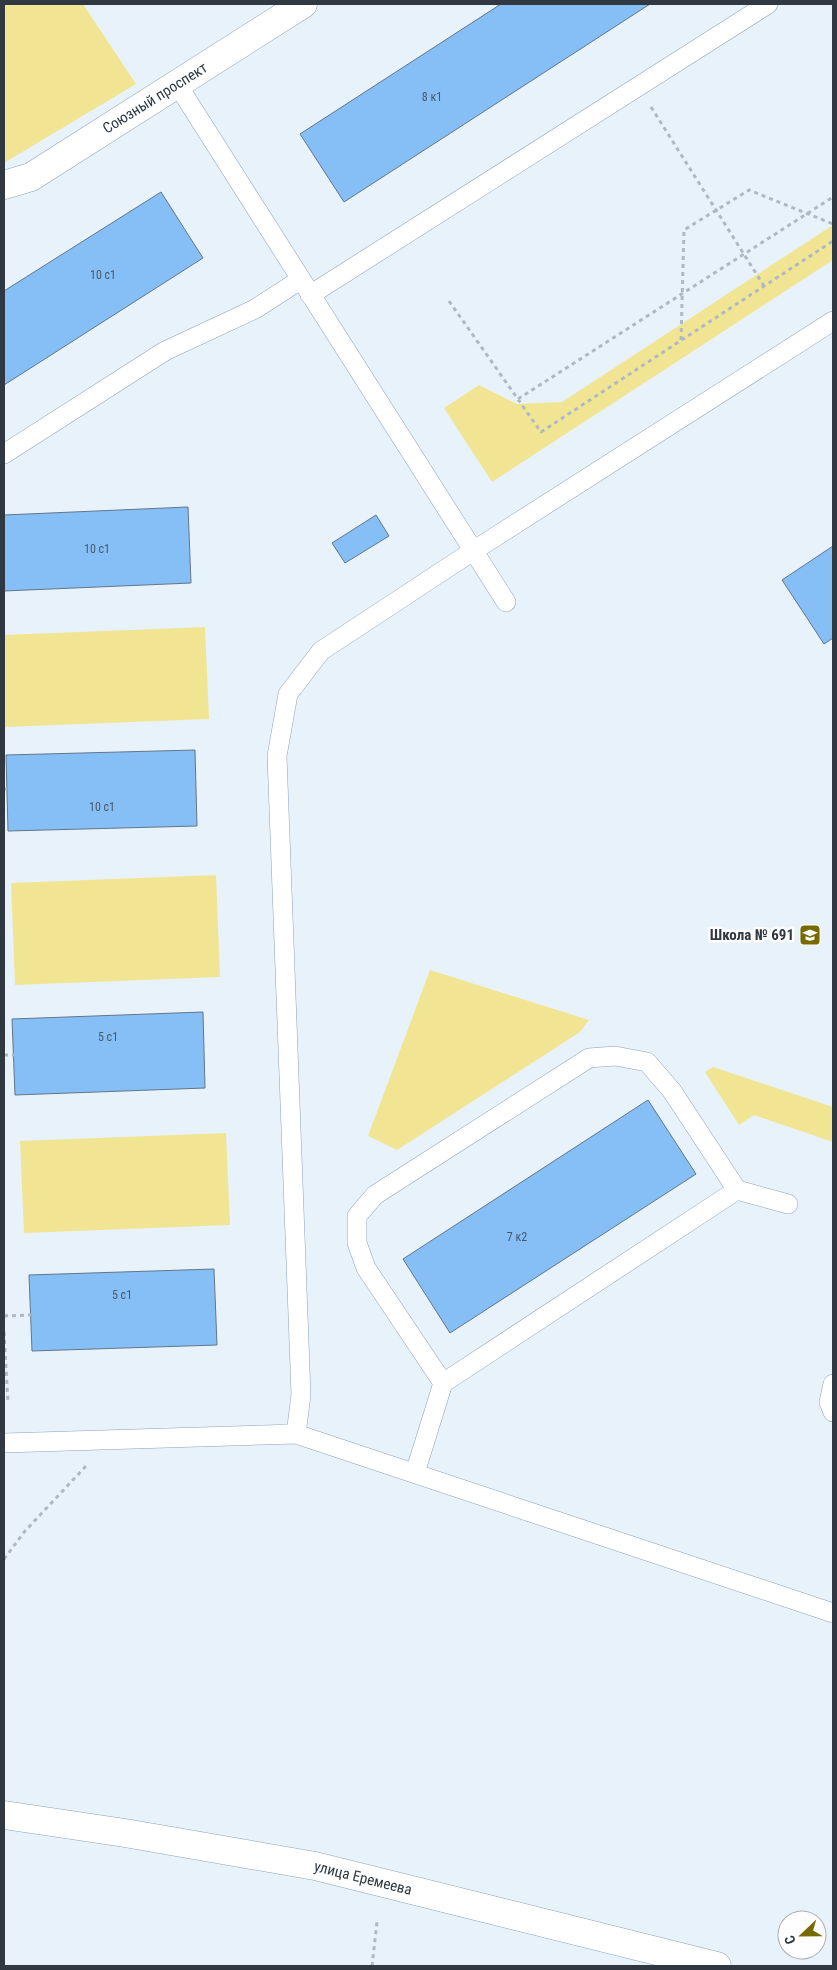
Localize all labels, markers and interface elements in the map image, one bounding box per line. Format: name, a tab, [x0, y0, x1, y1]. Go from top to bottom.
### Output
street label: Союзный проспект	[99, 59, 211, 137]
house number: 8 к1	[422, 90, 442, 104]
house number: 10 с1	[90, 268, 116, 282]
house number: 10 с1	[84, 542, 110, 556]
house number: 10 с1	[89, 800, 115, 814]
school or university icon: Школа № 691	[798, 923, 822, 947]
place label: Школа № 691	[710, 926, 794, 944]
house number: 5 с1	[98, 1030, 118, 1044]
house number: 7 к2	[507, 1230, 527, 1244]
house number: 5 с1	[112, 1288, 132, 1302]
street label: улица Еремеева	[312, 1857, 414, 1899]
north arrow	[777, 1910, 827, 1960]
text: С	[781, 1933, 799, 1947]

